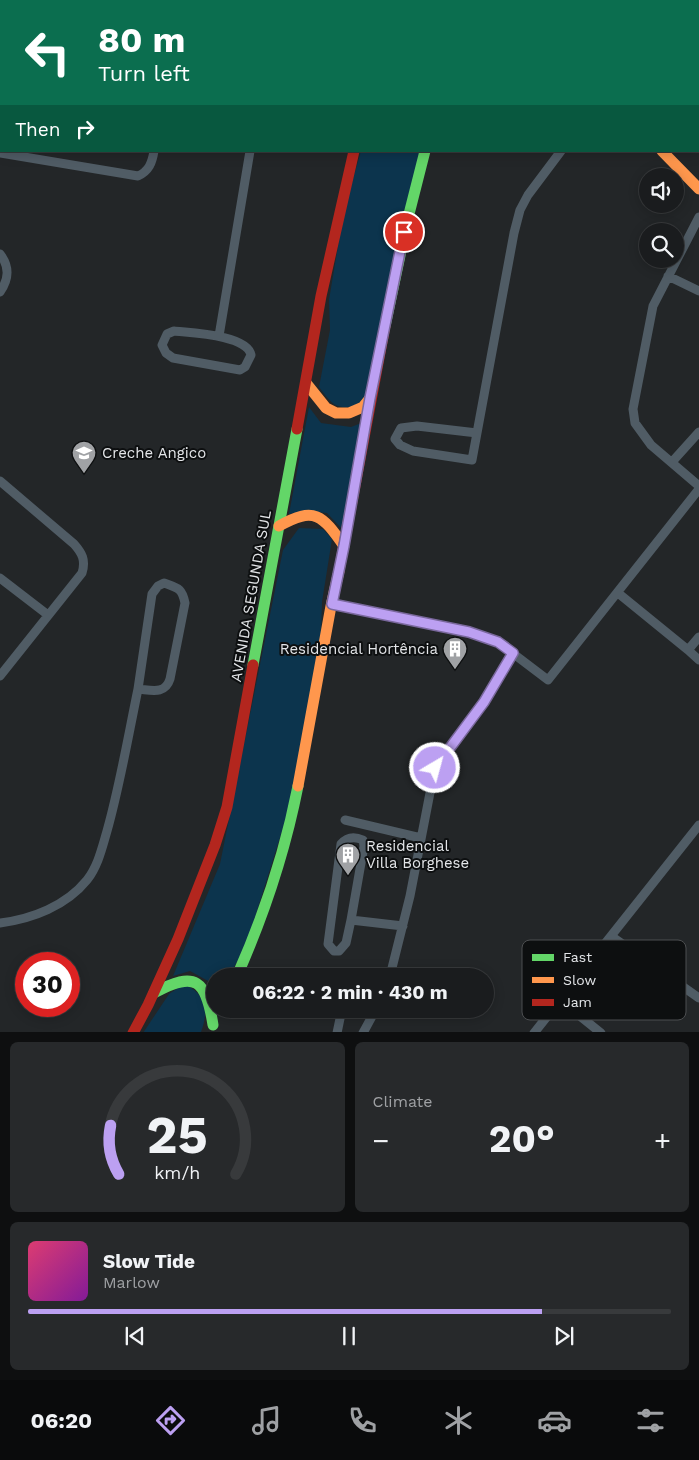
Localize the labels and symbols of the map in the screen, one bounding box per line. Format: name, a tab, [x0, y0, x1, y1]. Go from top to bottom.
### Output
pin	[383, 211, 425, 253]
school or university icon: Creche Angico	[71, 440, 97, 474]
place label: Creche Angico	[102, 444, 206, 462]
street label: AVENIDA SEGUNDA SUL	[227, 509, 275, 683]
building icon: Residencial Hortência	[442, 636, 468, 670]
place label: Residencial Hortência	[280, 640, 439, 658]
position arrow	[408, 741, 460, 793]
place label: Residencial Villa Borghese	[366, 837, 469, 872]
building icon: Residencial Villa Borghese	[335, 842, 361, 876]
legend	[522, 940, 686, 1020]
text: Fast	[563, 949, 592, 965]
speed limit sign: 30	[15, 952, 80, 1017]
text: Slow	[563, 972, 596, 988]
text: Jam	[563, 994, 592, 1010]

